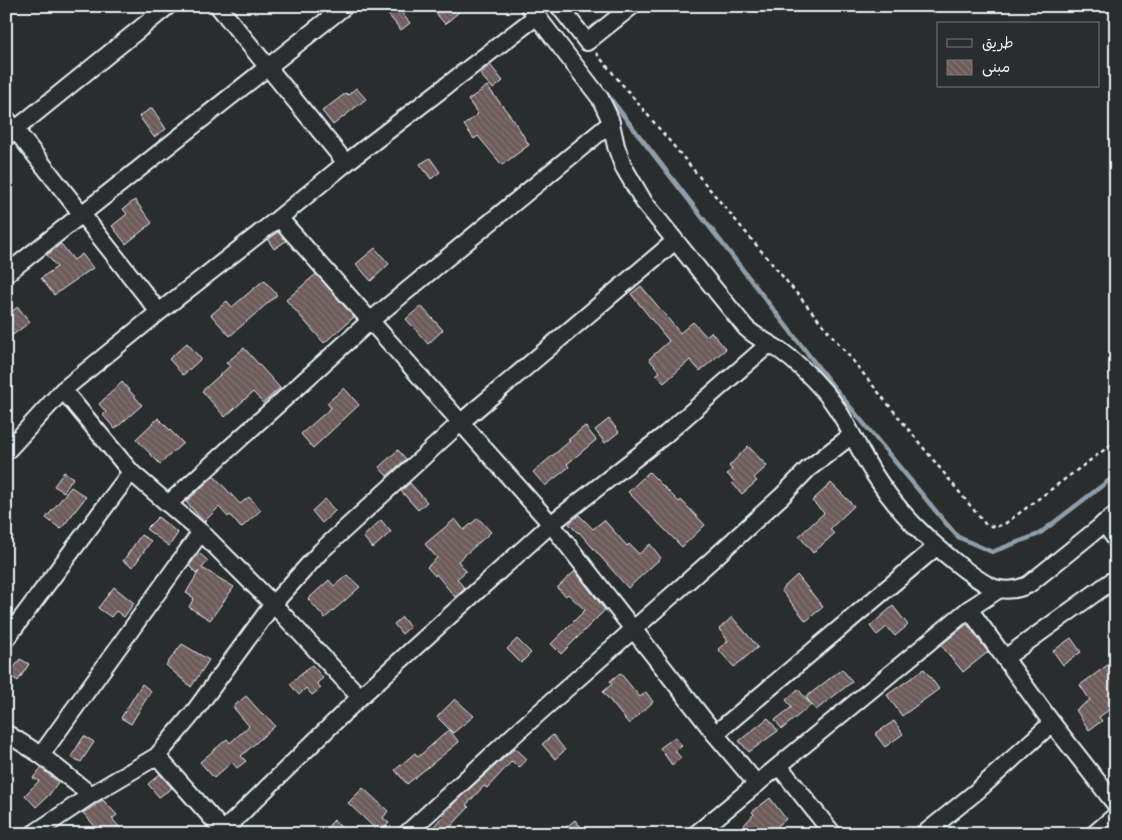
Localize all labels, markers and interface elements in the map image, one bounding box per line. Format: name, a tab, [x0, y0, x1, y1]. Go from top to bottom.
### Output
legend	[937, 22, 1100, 88]
text: طريق	[982, 32, 1014, 56]
text: مبنى	[982, 56, 1010, 80]

